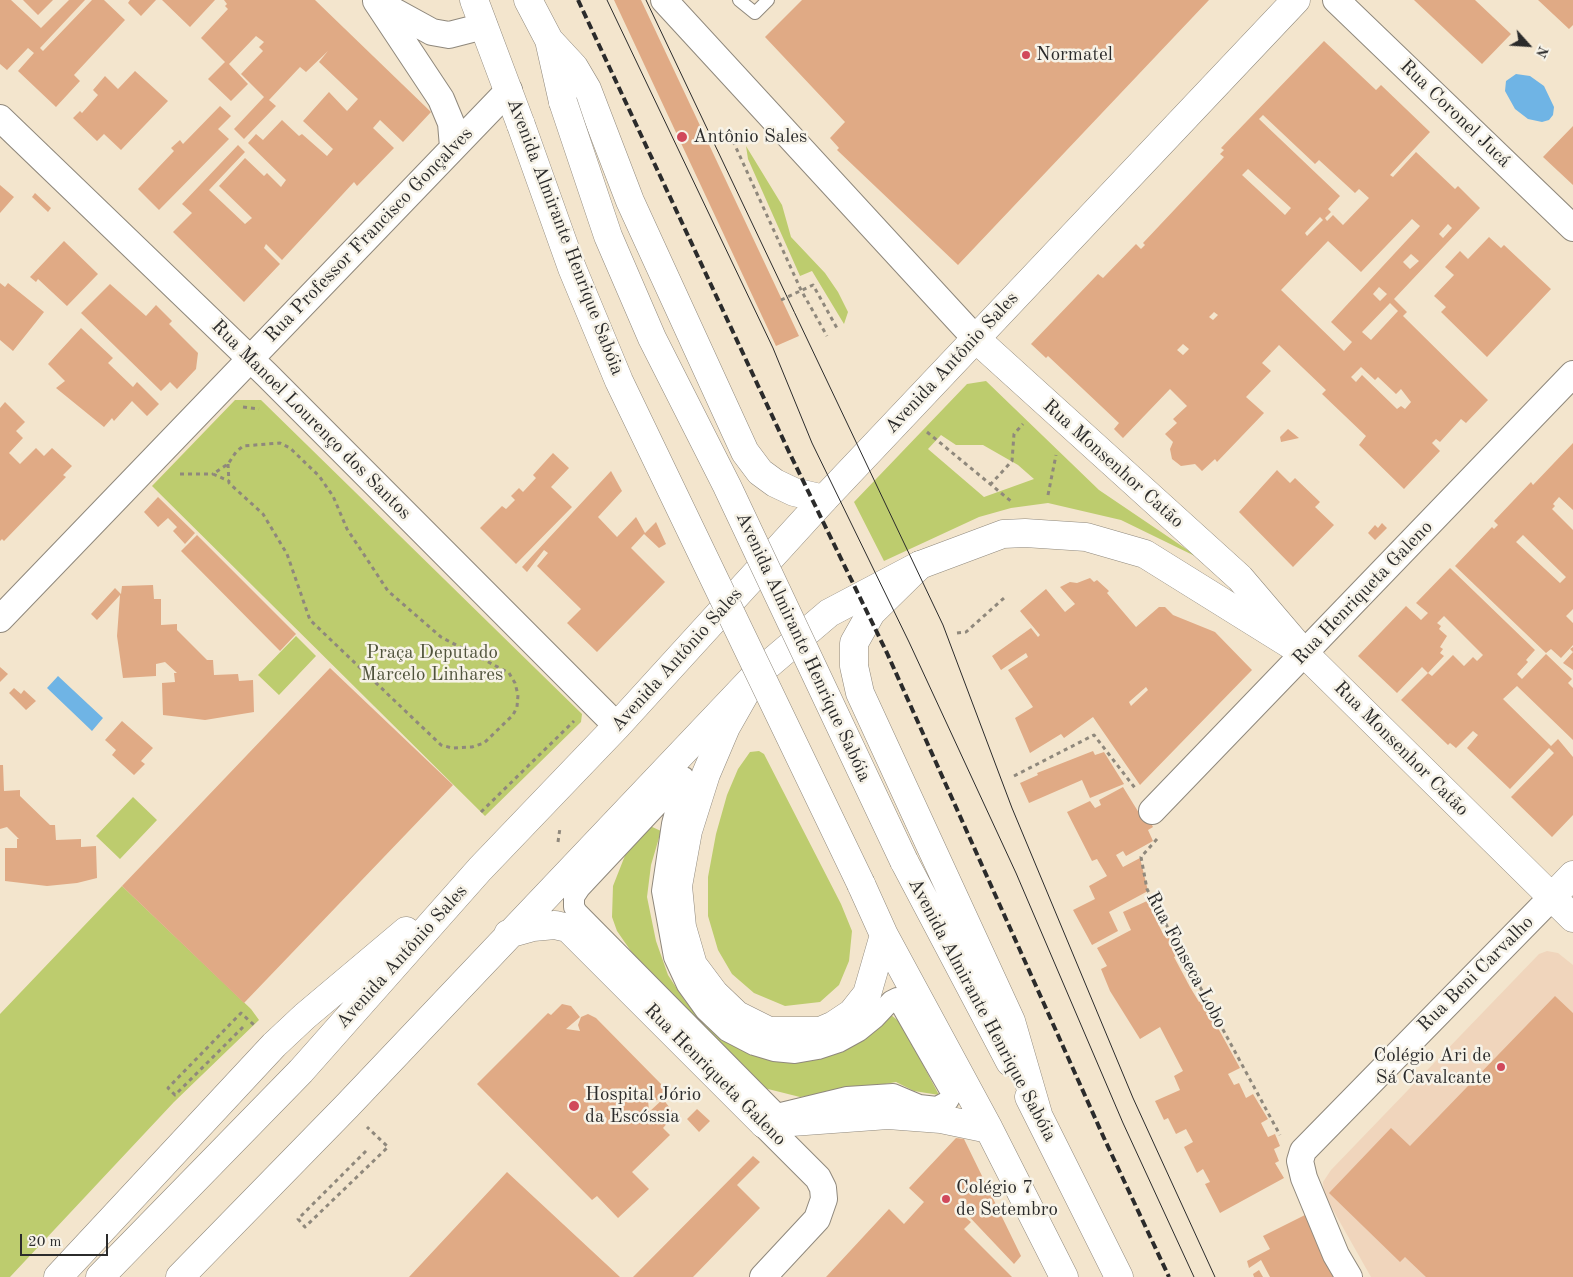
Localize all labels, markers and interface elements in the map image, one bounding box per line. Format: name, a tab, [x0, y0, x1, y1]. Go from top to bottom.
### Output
north arrow	[1503, 20, 1553, 70]
place label: Normatel	[1036, 44, 1113, 66]
text: N	[1533, 44, 1550, 59]
marker: Normatel	[1020, 49, 1032, 61]
street label: Rua Coronel Jucá	[1395, 55, 1515, 173]
street label: Avenida Almirante Henrique Sabóia	[502, 95, 628, 379]
street label: Rua Professor Francisco Gonçalves	[260, 123, 478, 347]
place label: Antônio Sales	[693, 126, 807, 148]
marker: Antônio Sales	[675, 130, 689, 144]
street label: Avenida Antônio Sales	[880, 287, 1024, 439]
street label: Rua Manoel Lourenço dos Santos	[206, 315, 416, 525]
street label: Rua Monsenhor Catão	[1038, 395, 1188, 533]
street label: Avenida Almirante Henrique Sabóia	[730, 509, 876, 785]
street label: Rua Henriqueta Galeno	[1288, 516, 1438, 670]
street label: Avenida Antônio Sales	[606, 583, 748, 737]
park label: Praça Deputado Marcelo Linhares	[361, 642, 503, 686]
street label: Rua Monsenhor Catão	[1329, 677, 1473, 821]
street label: Avenida Almirante Henrique Sabóia	[903, 875, 1061, 1145]
street label: Avenida Antônio Sales	[331, 880, 473, 1034]
street label: Rua Fonseca Lobo	[1141, 888, 1231, 1032]
street label: Rua Beni Carvalho	[1413, 911, 1539, 1037]
street label: Rua Henriqueta Galeno	[639, 999, 791, 1151]
place label: Colégio Ari de Sá Cavalcante	[1373, 1045, 1491, 1089]
marker: Colégio Ari de Sá Cavalcante	[1495, 1061, 1507, 1073]
place label: Hospital Jório da Escóssia	[585, 1084, 701, 1128]
marker: Hospital Jório da Escóssia	[567, 1099, 581, 1113]
place label: Colégio 7 de Setembro	[956, 1177, 1058, 1221]
marker: Colégio 7 de Setembro	[940, 1193, 952, 1205]
scale bar	[22, 1224, 110, 1256]
text: 20 m	[28, 1235, 62, 1250]

